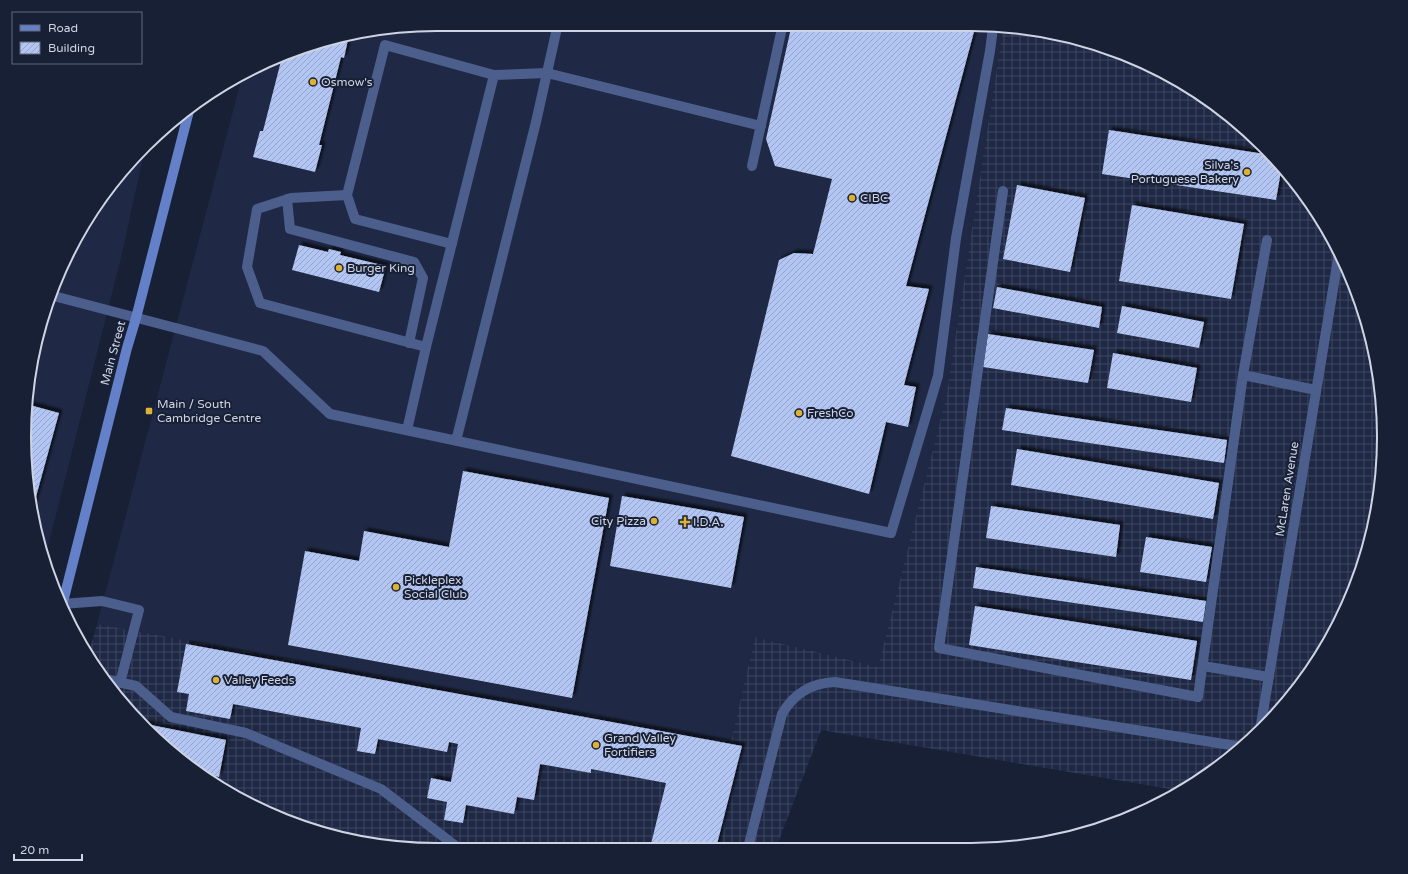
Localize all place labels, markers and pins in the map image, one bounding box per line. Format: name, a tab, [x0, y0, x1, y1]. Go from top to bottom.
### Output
place label: Osmow's	[321, 75, 373, 89]
marker: Osmow's	[308, 77, 318, 87]
place label: Silva's Portuguese Bakery	[1131, 158, 1240, 186]
marker: Silva's Portuguese Bakery	[1242, 167, 1252, 177]
place label: CIBC	[860, 191, 888, 205]
marker: CIBC	[847, 193, 857, 203]
place label: Burger King	[347, 261, 415, 275]
marker: Burger King	[334, 263, 344, 273]
place label: Main / South Cambridge Centre	[157, 397, 261, 425]
marker: Main / South Cambridge Centre	[144, 406, 154, 416]
place label: FreshCo	[807, 406, 854, 420]
marker: FreshCo	[794, 408, 804, 418]
place label: City Pizza	[591, 514, 646, 528]
place label: I.D.A.	[693, 515, 723, 529]
marker: City Pizza	[649, 516, 659, 526]
marker: I.D.A.	[680, 517, 690, 527]
place label: Pickleplex Social Club	[404, 573, 467, 601]
marker: Pickleplex Social Club	[391, 582, 401, 592]
place label: Valley Feeds	[224, 673, 295, 687]
marker: Valley Feeds	[211, 675, 221, 685]
place label: Grand Valley Fortifiers	[604, 731, 677, 759]
marker: Grand Valley Fortifiers	[591, 740, 601, 750]

